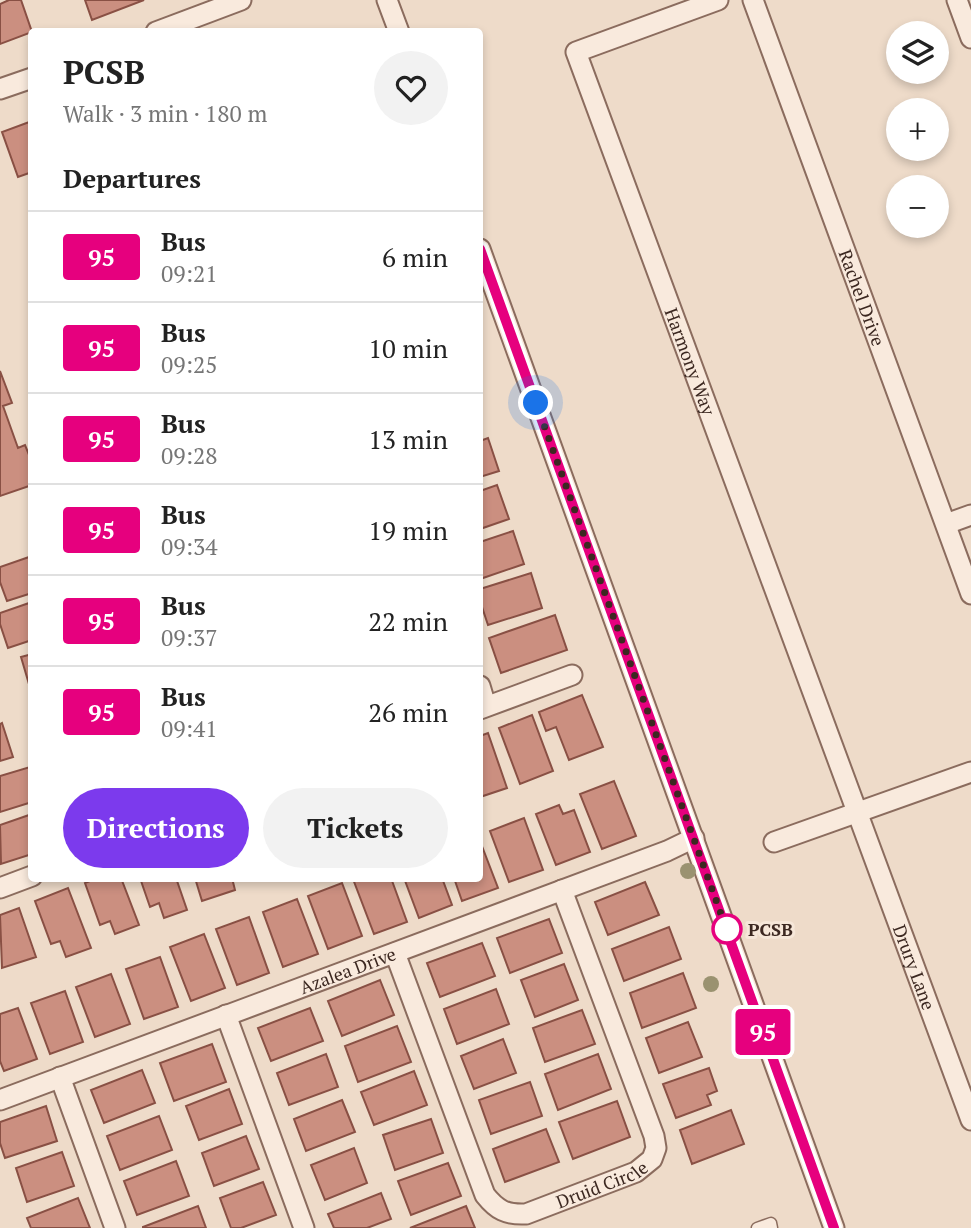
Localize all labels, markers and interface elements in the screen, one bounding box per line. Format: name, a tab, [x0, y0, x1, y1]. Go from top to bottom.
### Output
map controls	[886, 21, 949, 238]
button: layers	[886, 21, 949, 84]
text: PCSB	[63, 50, 145, 93]
button: heart	[374, 51, 448, 125]
text: Walk · 3 min · 180 m	[63, 98, 267, 129]
button: +	[886, 98, 949, 161]
text: Departures	[63, 161, 201, 195]
button: −	[886, 175, 949, 238]
text: Bus	[161, 224, 206, 258]
text: 6 min	[382, 240, 448, 274]
text: 95	[88, 241, 115, 273]
street label: Rachel Drive	[833, 246, 891, 349]
text: 09:21	[161, 258, 218, 289]
street label: Harmony Way	[660, 304, 722, 419]
text: Bus	[161, 315, 206, 349]
text: 10 min	[368, 331, 448, 365]
text: 95	[88, 332, 115, 364]
text: 09:25	[161, 349, 218, 380]
your location	[518, 385, 553, 420]
text: Bus	[161, 406, 206, 440]
text: 13 min	[368, 422, 448, 456]
text: 95	[88, 423, 115, 455]
text: 09:28	[161, 440, 218, 471]
text: Bus	[161, 497, 206, 531]
text: 19 min	[368, 513, 448, 547]
text: 95	[88, 514, 115, 546]
text: 09:34	[161, 531, 218, 562]
text: Bus	[161, 588, 206, 622]
text: 22 min	[368, 604, 448, 638]
text: 95	[88, 605, 115, 637]
text: 09:37	[161, 622, 218, 653]
text: Bus	[161, 679, 206, 713]
text: 26 min	[368, 695, 448, 729]
text: 95	[88, 696, 115, 728]
text: 09:41	[161, 713, 218, 744]
button: Directions	[63, 788, 249, 868]
button: Tickets	[263, 788, 448, 868]
marker: PCSB	[712, 914, 742, 944]
place label: PCSB	[748, 917, 793, 941]
street label: Drury Lane	[888, 921, 941, 1013]
street label: Azalea Drive	[296, 941, 399, 999]
line badge: 95	[732, 1009, 794, 1055]
text: 95	[749, 1016, 777, 1048]
street label: Druid Circle	[553, 1155, 653, 1213]

